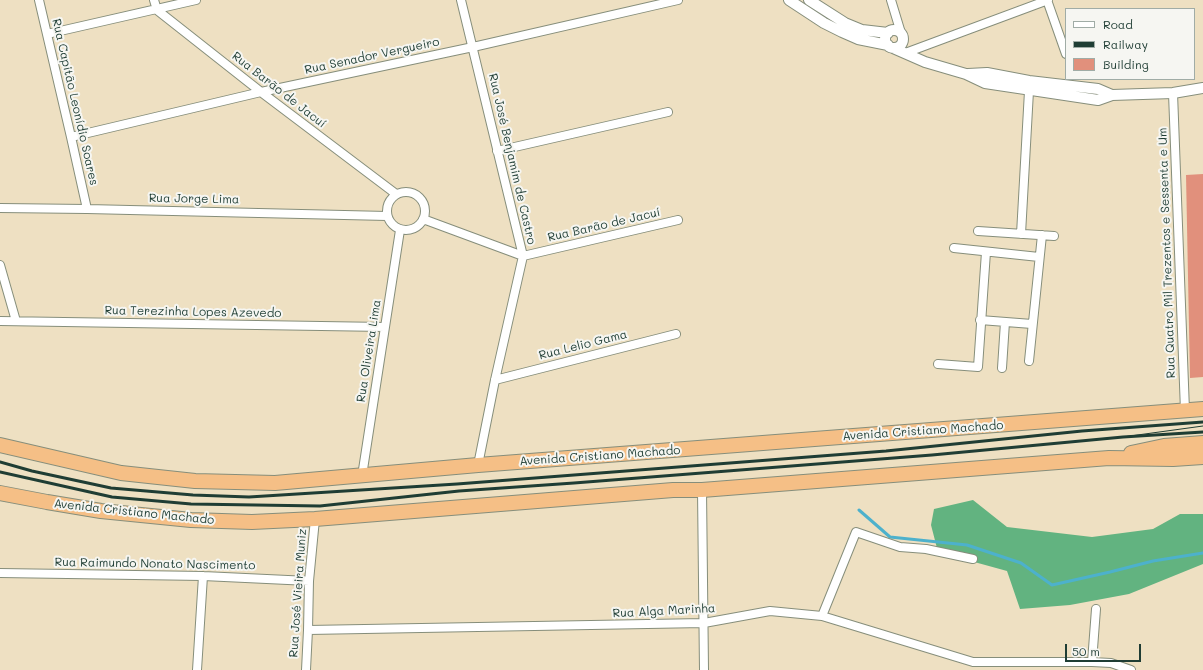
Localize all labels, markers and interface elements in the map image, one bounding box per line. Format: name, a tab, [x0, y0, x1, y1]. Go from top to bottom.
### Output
legend	[1065, 8, 1195, 80]
text: Road	[1103, 16, 1133, 32]
street label: Rua Capitão Leonídio Soares	[49, 17, 101, 187]
street label: Rua Senador Vergueiro	[303, 35, 441, 77]
text: Railway	[1103, 36, 1148, 52]
street label: Rua Barão de Jacuí	[229, 49, 329, 131]
text: Building	[1103, 56, 1149, 72]
street label: Rua José Benjamim de Castro	[485, 72, 539, 246]
street label: Rua Quatro Mil Trezentos e Sessenta e Um	[1155, 127, 1179, 379]
street label: Rua Jorge Lima	[149, 191, 239, 207]
street label: Rua Barão de Jacuí	[546, 205, 662, 245]
street label: Rua Oliveira Lima	[354, 299, 384, 403]
street label: Rua Terezinha Lopes Azevedo	[104, 303, 282, 321]
street label: Rua Lelio Gama	[537, 327, 629, 363]
street label: Avenida Cristiano Machado	[842, 418, 1004, 444]
street label: Avenida Cristiano Machado	[519, 443, 681, 469]
street label: Avenida Cristiano Machado	[53, 496, 215, 528]
street label: Rua José Vieira Muniz	[286, 528, 310, 658]
street label: Rua Raimundo Nonato Nascimento	[54, 555, 256, 573]
street label: Rua Alga Marinha	[612, 601, 716, 621]
scale bar	[1067, 636, 1143, 662]
text: 50 m	[1072, 643, 1100, 659]

